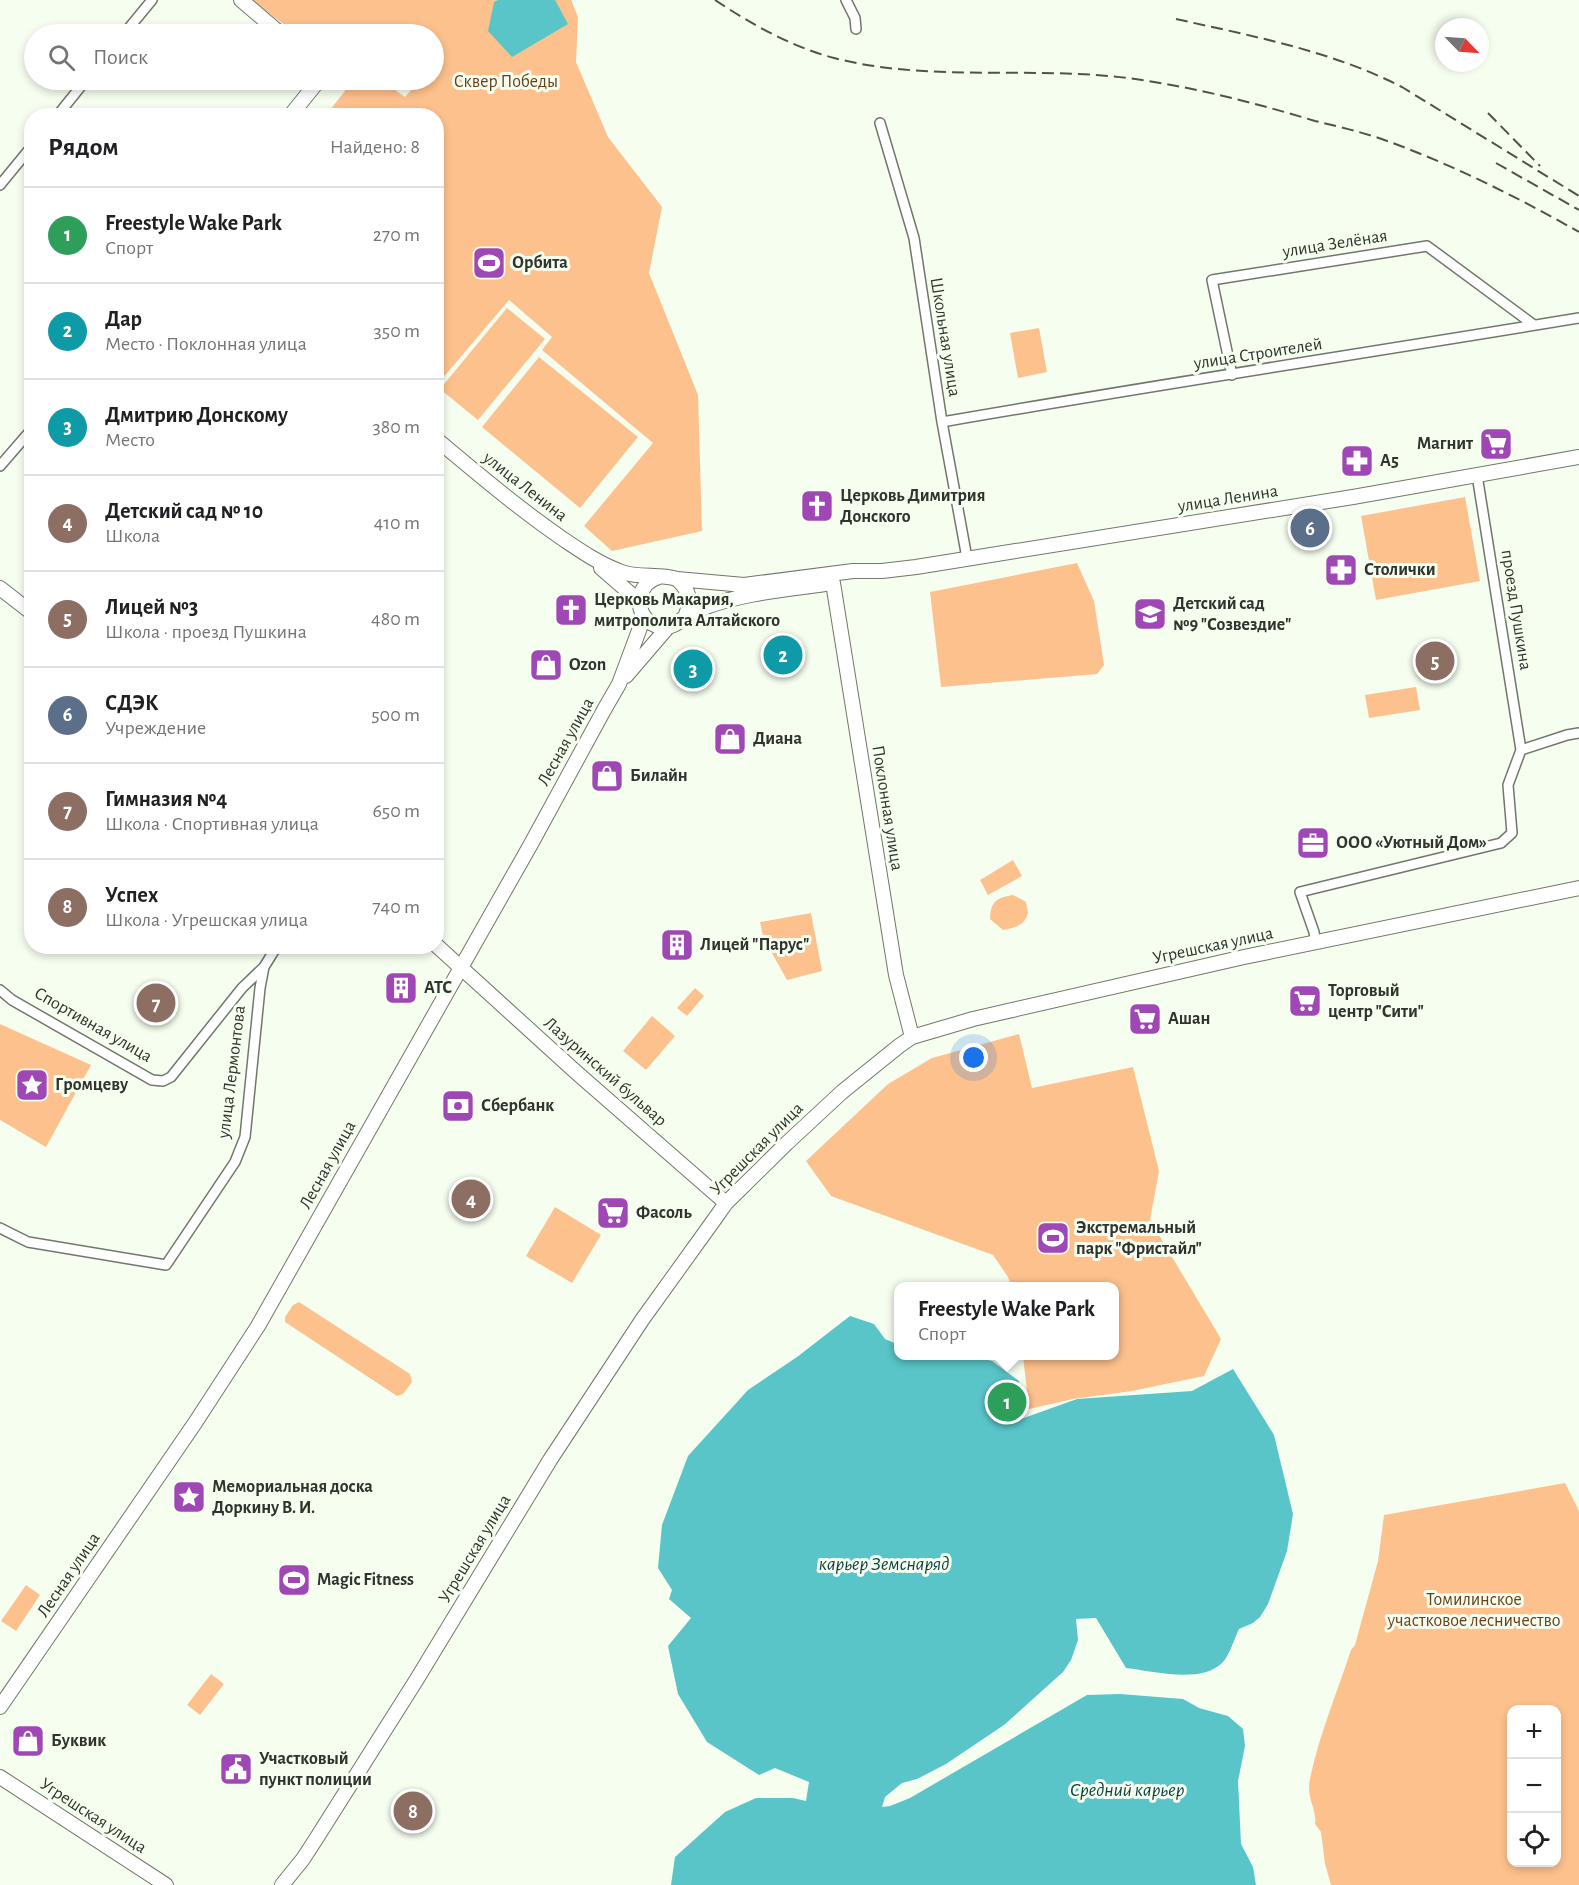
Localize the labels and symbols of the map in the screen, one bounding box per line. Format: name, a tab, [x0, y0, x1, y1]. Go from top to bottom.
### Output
north arrow	[1435, 18, 1489, 72]
park label: Сквер Победы	[454, 72, 558, 91]
street label: улица Зелёная	[1280, 227, 1389, 261]
sports icon: Орбита	[471, 245, 507, 281]
place label: Орбита	[512, 254, 568, 272]
street label: Школьная улица	[927, 276, 963, 398]
street label: улица Строителей	[1191, 335, 1324, 373]
supermarket icon: Магнит	[1478, 426, 1514, 462]
place label: Магнит	[1417, 435, 1474, 453]
pharmacy icon: А5	[1339, 443, 1375, 479]
street label: улица Ленина	[479, 448, 570, 525]
place label: А5	[1380, 452, 1399, 470]
street label: улица Ленина	[1176, 482, 1279, 516]
place label: Церковь Димитрия Донского	[840, 487, 985, 526]
church icon: Церковь Димитрия Донского	[799, 488, 835, 524]
pin: 6	[1290, 506, 1330, 550]
street label: проезд Пушкина	[1498, 548, 1534, 672]
pharmacy icon: Столички	[1323, 552, 1359, 588]
place label: Столички	[1364, 561, 1436, 579]
place label: Церковь Макария, митрополита Алтайского	[594, 591, 780, 630]
church icon: Церковь Макария, митрополита Алтайского	[553, 592, 589, 628]
place label: Детский сад №9 "Созвездие"	[1173, 595, 1291, 634]
school or university icon: Детский сад №9 "Созвездие"	[1132, 596, 1168, 632]
pin: 2	[764, 632, 802, 678]
pin: 5	[1416, 638, 1454, 684]
pin: 3	[674, 646, 712, 692]
shop icon: Ozon	[528, 647, 564, 683]
place label: Ozon	[569, 656, 606, 674]
street label: Лесная улица	[534, 695, 598, 789]
shop icon: Диана	[712, 721, 748, 757]
place label: Диана	[753, 730, 803, 748]
street label: Поклонная улица	[868, 744, 906, 872]
shop icon: Билайн	[589, 758, 625, 794]
place label: Билайн	[630, 767, 688, 785]
office icon: ООО «Уютный Дом»	[1295, 825, 1331, 861]
place label: ООО «Уютный Дом»	[1336, 834, 1487, 852]
street label: Угрешская улица	[1151, 924, 1275, 968]
building icon: Лицей "Парус"	[659, 927, 695, 963]
place label: Лицей "Парус"	[700, 936, 809, 954]
building icon: АТС	[383, 970, 419, 1006]
place label: АТС	[424, 979, 452, 997]
pin: 7	[136, 980, 176, 1026]
place label: Торговый центр "Сити"	[1328, 982, 1424, 1021]
supermarket icon: Торговый центр "Сити"	[1287, 983, 1323, 1019]
street label: Спортивная улица	[31, 984, 155, 1066]
supermarket icon: Ашан	[1127, 1001, 1163, 1037]
street label: улица Лермонтова	[215, 1004, 249, 1140]
place label: Ашан	[1168, 1010, 1210, 1028]
street label: Лазуринский бульвар	[540, 1013, 670, 1130]
your location	[959, 1043, 988, 1072]
place icon: Громцеву	[14, 1067, 50, 1103]
place label: Громцеву	[55, 1076, 129, 1094]
bank icon: Сбербанк	[440, 1088, 476, 1124]
place label: Сбербанк	[481, 1097, 554, 1115]
street label: Угрешская улица	[707, 1099, 807, 1199]
street label: Лесная улица	[296, 1118, 360, 1212]
pin: 4	[452, 1176, 490, 1222]
supermarket icon: Фасоль	[595, 1195, 631, 1231]
place label: Фасоль	[636, 1204, 692, 1222]
place label: Экстремальный парк "Фристайл"	[1076, 1219, 1202, 1258]
sports icon: Экстремальный парк "Фристайл"	[1035, 1220, 1071, 1256]
pin: 1	[988, 1380, 1026, 1424]
place label: Мемориальная доска Доркину В. И.	[212, 1478, 373, 1517]
place icon: Мемориальная доска Доркину В. И.	[171, 1479, 207, 1515]
street label: Угрешская улица	[436, 1492, 514, 1606]
street label: Лесная улица	[34, 1529, 104, 1621]
water label: карьер Земснаряд	[819, 1554, 949, 1574]
sports icon: Magic Fitness	[276, 1562, 312, 1598]
place label: Magic Fitness	[317, 1571, 414, 1589]
park label: Томилинское участковое лесничество	[1387, 1591, 1560, 1630]
shop icon: Буквик	[10, 1723, 46, 1759]
place label: Буквик	[51, 1732, 106, 1750]
place label: Участковый пункт полиции	[259, 1750, 372, 1789]
public building icon: Участковый пункт полиции	[218, 1751, 254, 1787]
street label: Угрешская улица	[37, 1775, 149, 1857]
water label: Средний карьер	[1070, 1780, 1185, 1800]
pin: 8	[394, 1788, 432, 1834]

